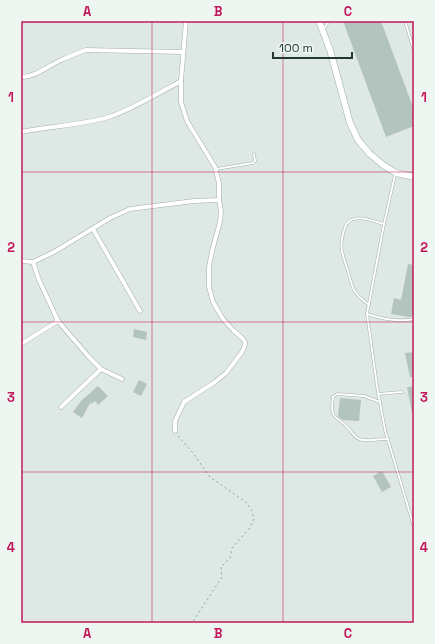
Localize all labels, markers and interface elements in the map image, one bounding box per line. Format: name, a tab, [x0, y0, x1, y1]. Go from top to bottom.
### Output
text: A	[83, 3, 92, 20]
text: B	[214, 3, 223, 20]
text: C	[344, 3, 352, 20]
scale bar	[273, 34, 352, 60]
text: 100 m	[279, 40, 313, 56]
text: 1	[8, 89, 14, 106]
text: 1	[421, 89, 427, 106]
text: 2	[7, 239, 15, 256]
text: 2	[420, 239, 428, 256]
text: 3	[7, 389, 15, 406]
text: 3	[420, 389, 428, 406]
text: 4	[7, 539, 15, 556]
text: 4	[420, 539, 428, 556]
text: A	[83, 625, 92, 642]
text: B	[214, 625, 223, 642]
text: C	[344, 625, 352, 642]

